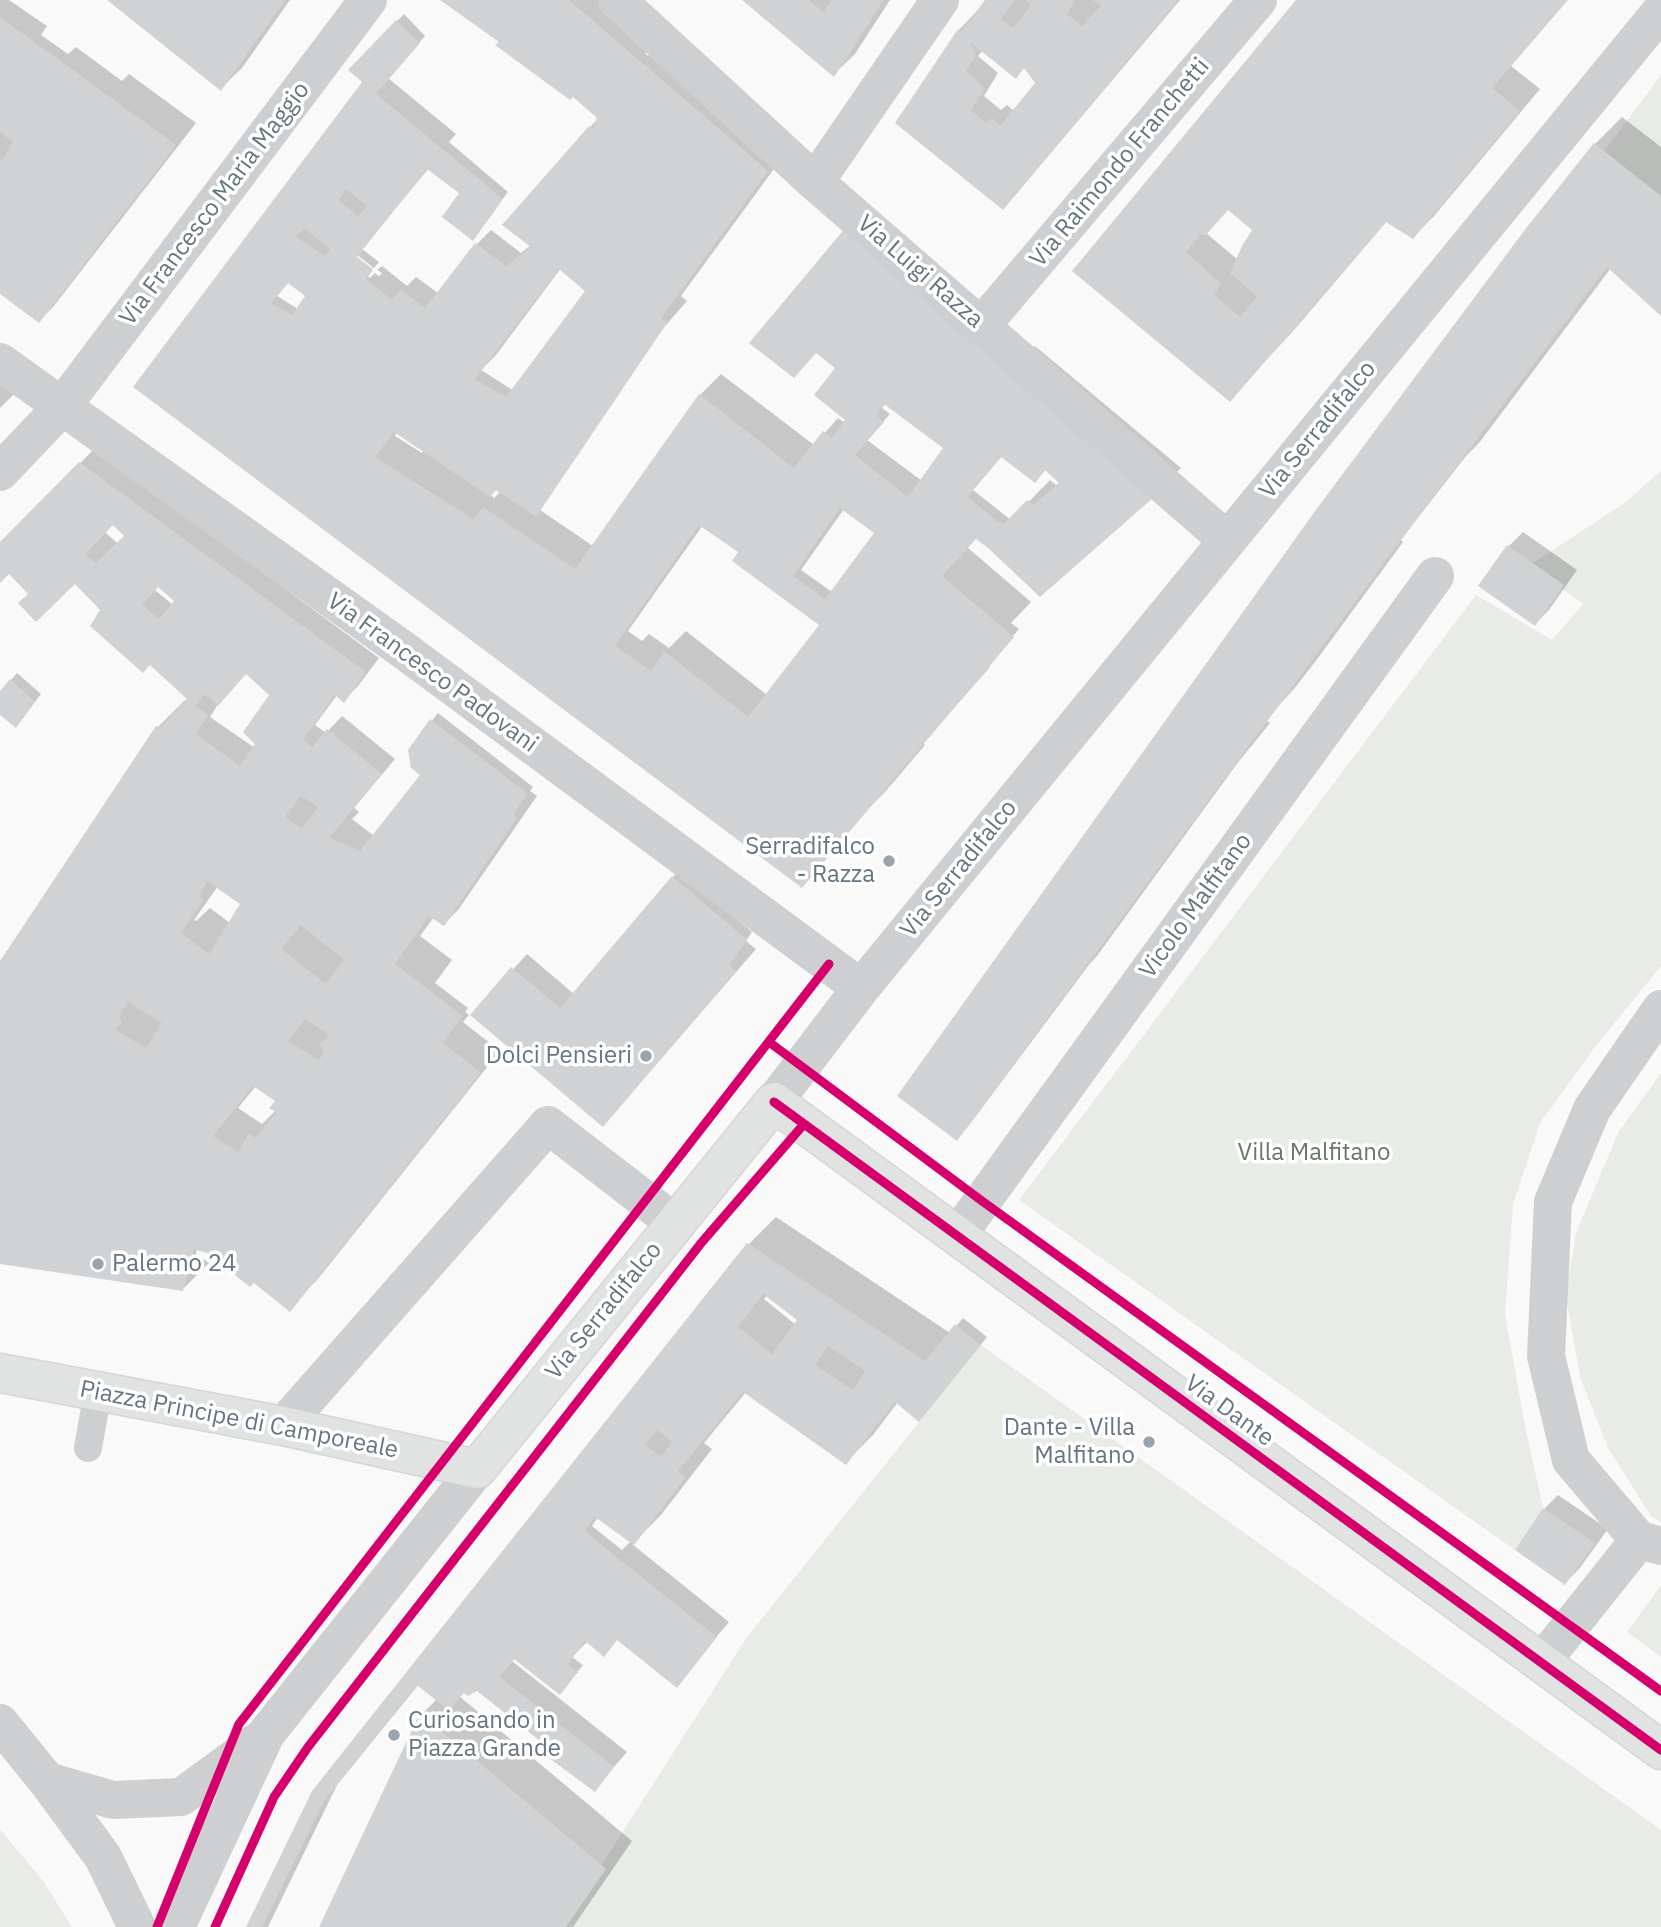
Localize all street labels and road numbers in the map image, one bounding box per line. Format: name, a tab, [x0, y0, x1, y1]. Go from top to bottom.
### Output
street label: Via Raimondo Franchetti	[1024, 53, 1216, 273]
street label: Via Francesco Maria Maggio	[114, 76, 316, 332]
street label: Via Luigi Razza	[851, 209, 989, 335]
street label: Via Serradifalco	[1254, 355, 1382, 505]
street label: Via Francesco Padovani	[321, 587, 543, 759]
street label: Via Serradifalco	[895, 794, 1023, 944]
street label: Vicolo Malfitano	[1134, 828, 1258, 984]
street label: Via Serradifalco	[540, 1236, 668, 1386]
street label: Via Dante	[1179, 1369, 1279, 1453]
street label: Piazza Principe di Camporeale	[77, 1375, 401, 1465]

